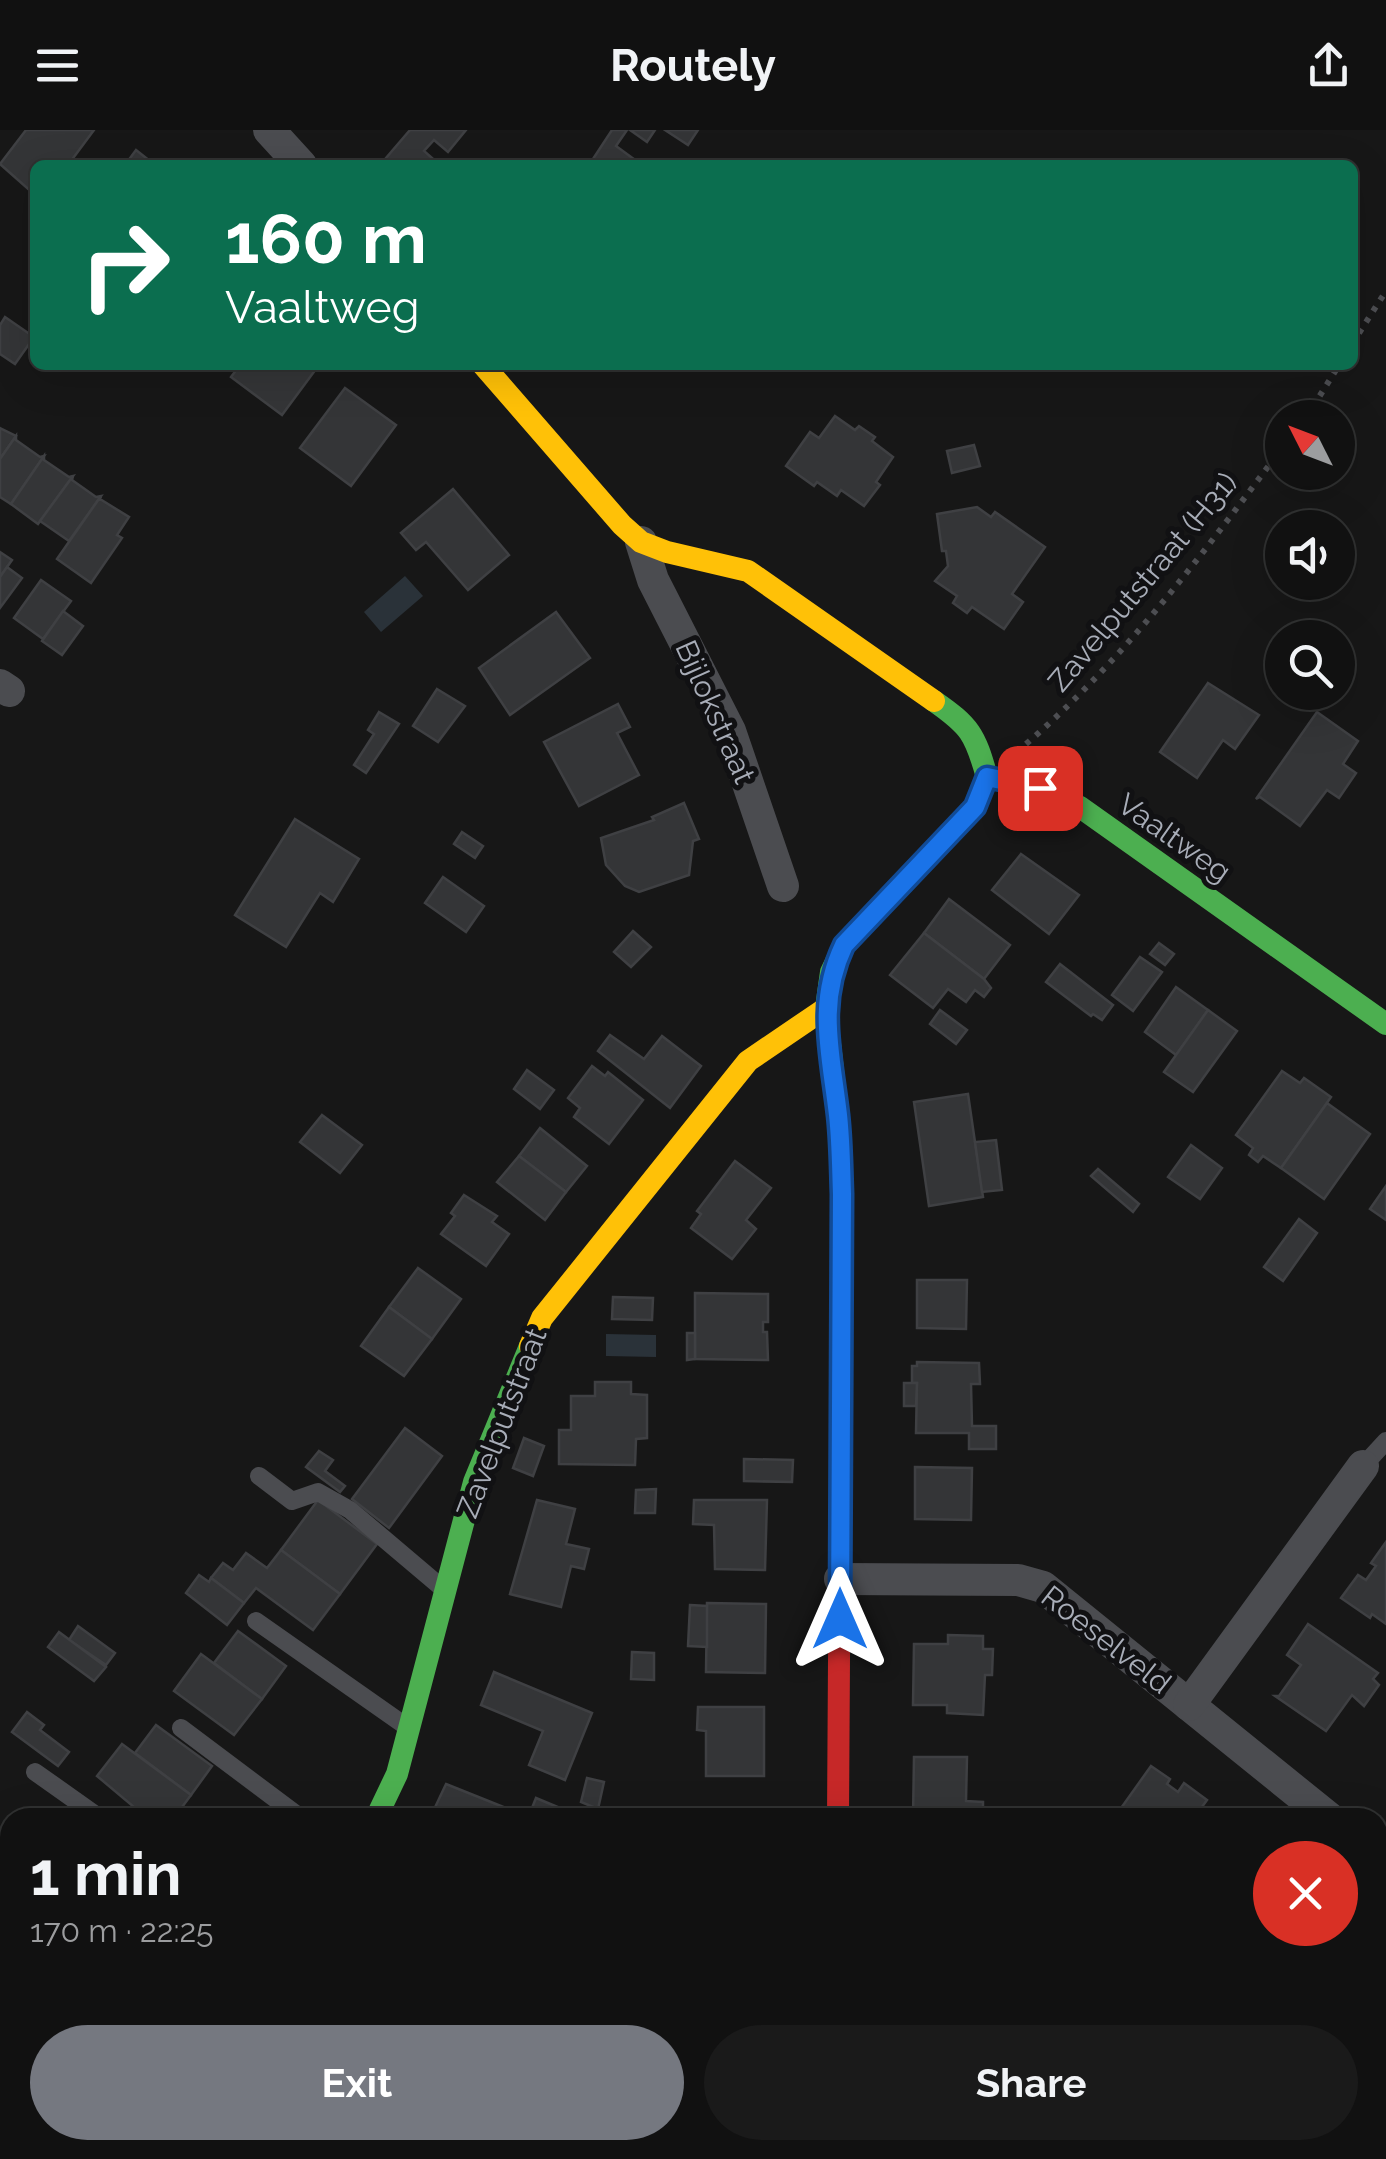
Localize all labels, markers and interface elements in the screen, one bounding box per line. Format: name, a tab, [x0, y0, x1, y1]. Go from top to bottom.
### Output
icon: menu	[30, 38, 85, 93]
icon: share	[1301, 38, 1356, 93]
text: Routely	[610, 39, 776, 92]
text: 160 m	[225, 197, 427, 279]
icon: right	[60, 200, 190, 330]
text: Vaaltweg	[225, 281, 420, 334]
north arrow	[1265, 400, 1355, 490]
map controls	[1265, 400, 1355, 710]
street label: Zavelputstraat (H31)	[1041, 465, 1244, 698]
button: sound	[1265, 510, 1355, 600]
button: search	[1265, 620, 1355, 710]
street label: Bijlokstraat	[668, 635, 763, 789]
pin	[998, 746, 1083, 831]
icon: arrive	[1013, 761, 1068, 816]
street label: Vaaltweg	[1111, 786, 1237, 889]
street label: Zavelputstraat	[449, 1323, 554, 1522]
position arrow	[788, 1567, 892, 1671]
street label: Roeselveld	[1035, 1578, 1178, 1701]
text: 1 min	[30, 1839, 181, 1909]
button: close	[1253, 1841, 1358, 1946]
text: 170 m · 22:25	[30, 1912, 214, 1949]
button: Exit	[30, 2025, 684, 2140]
button: Share	[704, 2025, 1358, 2140]

